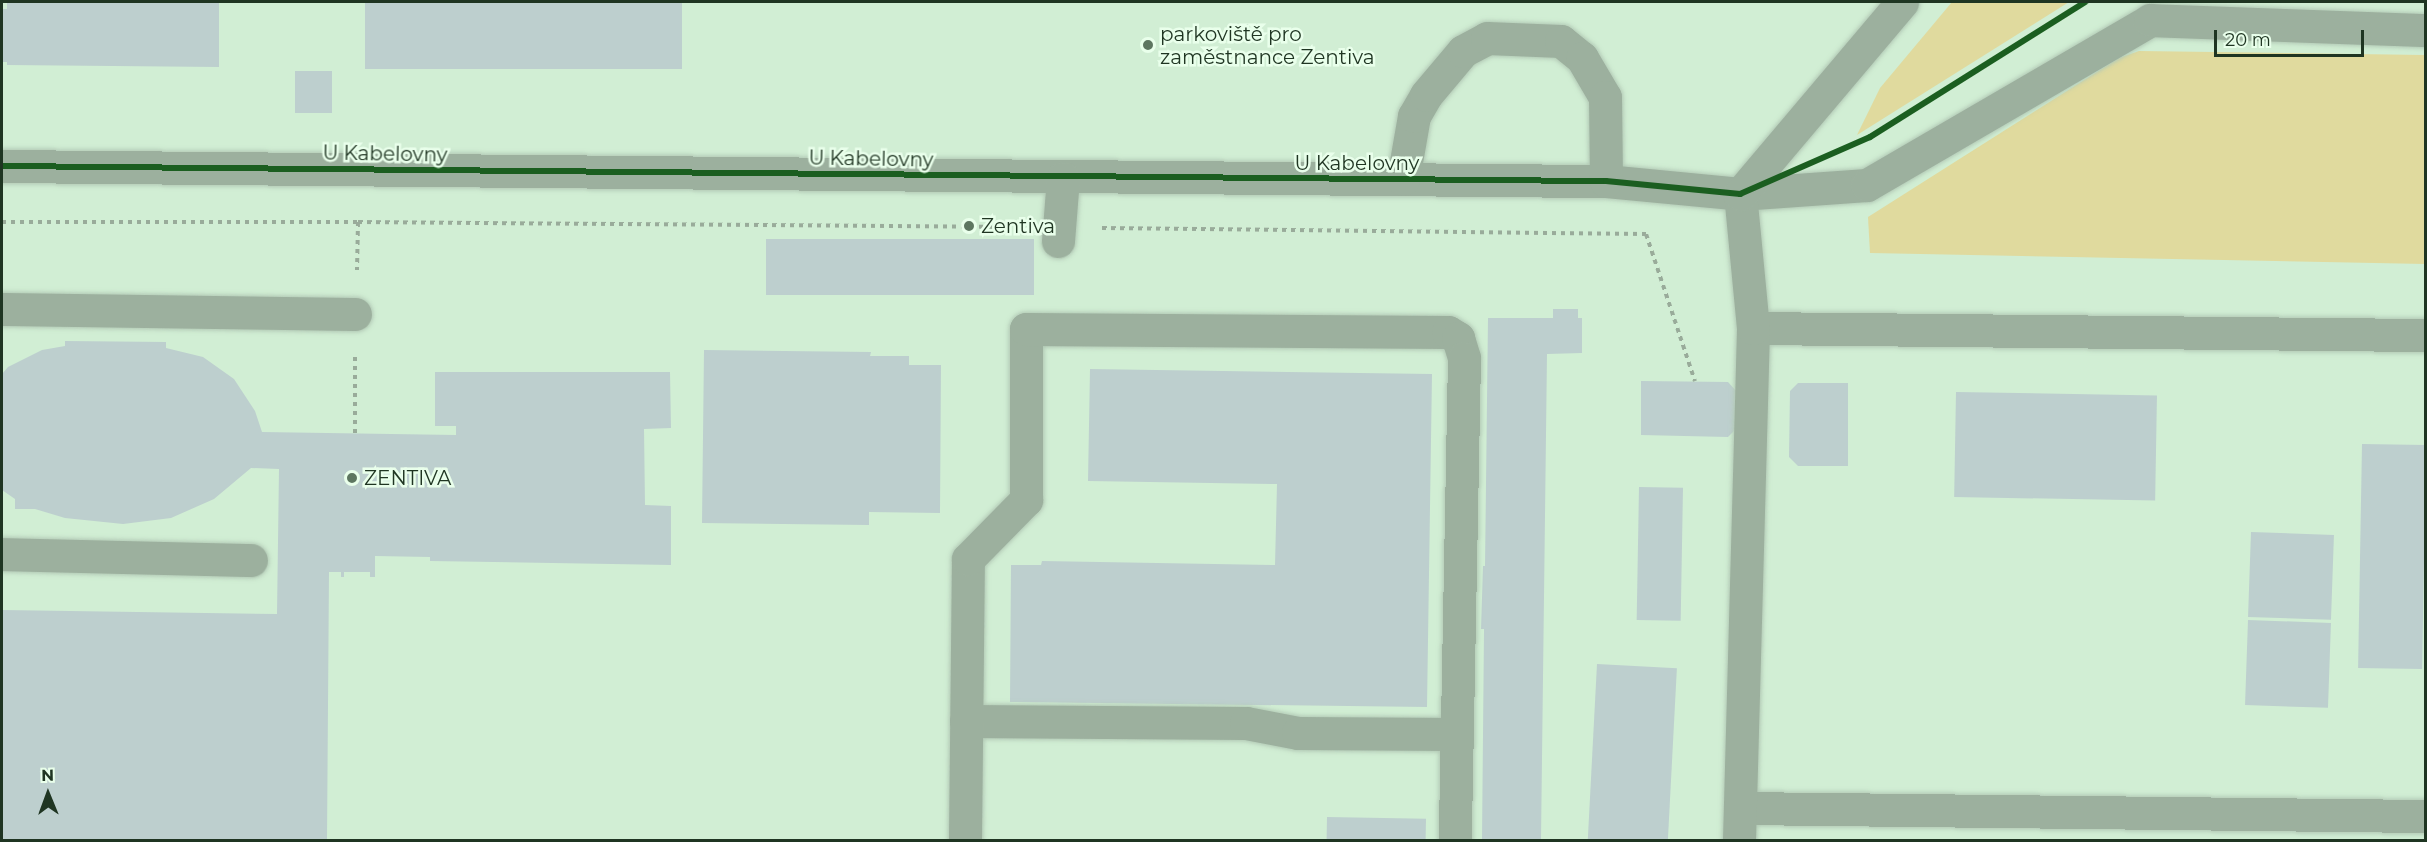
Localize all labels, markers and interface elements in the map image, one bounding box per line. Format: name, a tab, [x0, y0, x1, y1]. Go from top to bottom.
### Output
scale bar	[2217, 18, 2367, 56]
place label: parkoviště pro zaměstnance Zentiva	[1160, 22, 1375, 69]
text: 20 m	[2225, 29, 2271, 51]
marker: parkoviště pro zaměstnance Zentiva	[1141, 38, 1155, 52]
street label: U Kabelovny	[322, 141, 448, 167]
street label: U Kabelovny	[808, 146, 934, 172]
street label: U Kabelovny	[1295, 151, 1419, 175]
place label: Zentiva	[981, 214, 1055, 238]
marker: Zentiva	[962, 219, 976, 233]
place label: ZENTIVA	[364, 466, 451, 490]
marker: ZENTIVA	[345, 471, 359, 485]
north arrow	[18, 764, 78, 824]
text: N	[41, 766, 54, 785]

